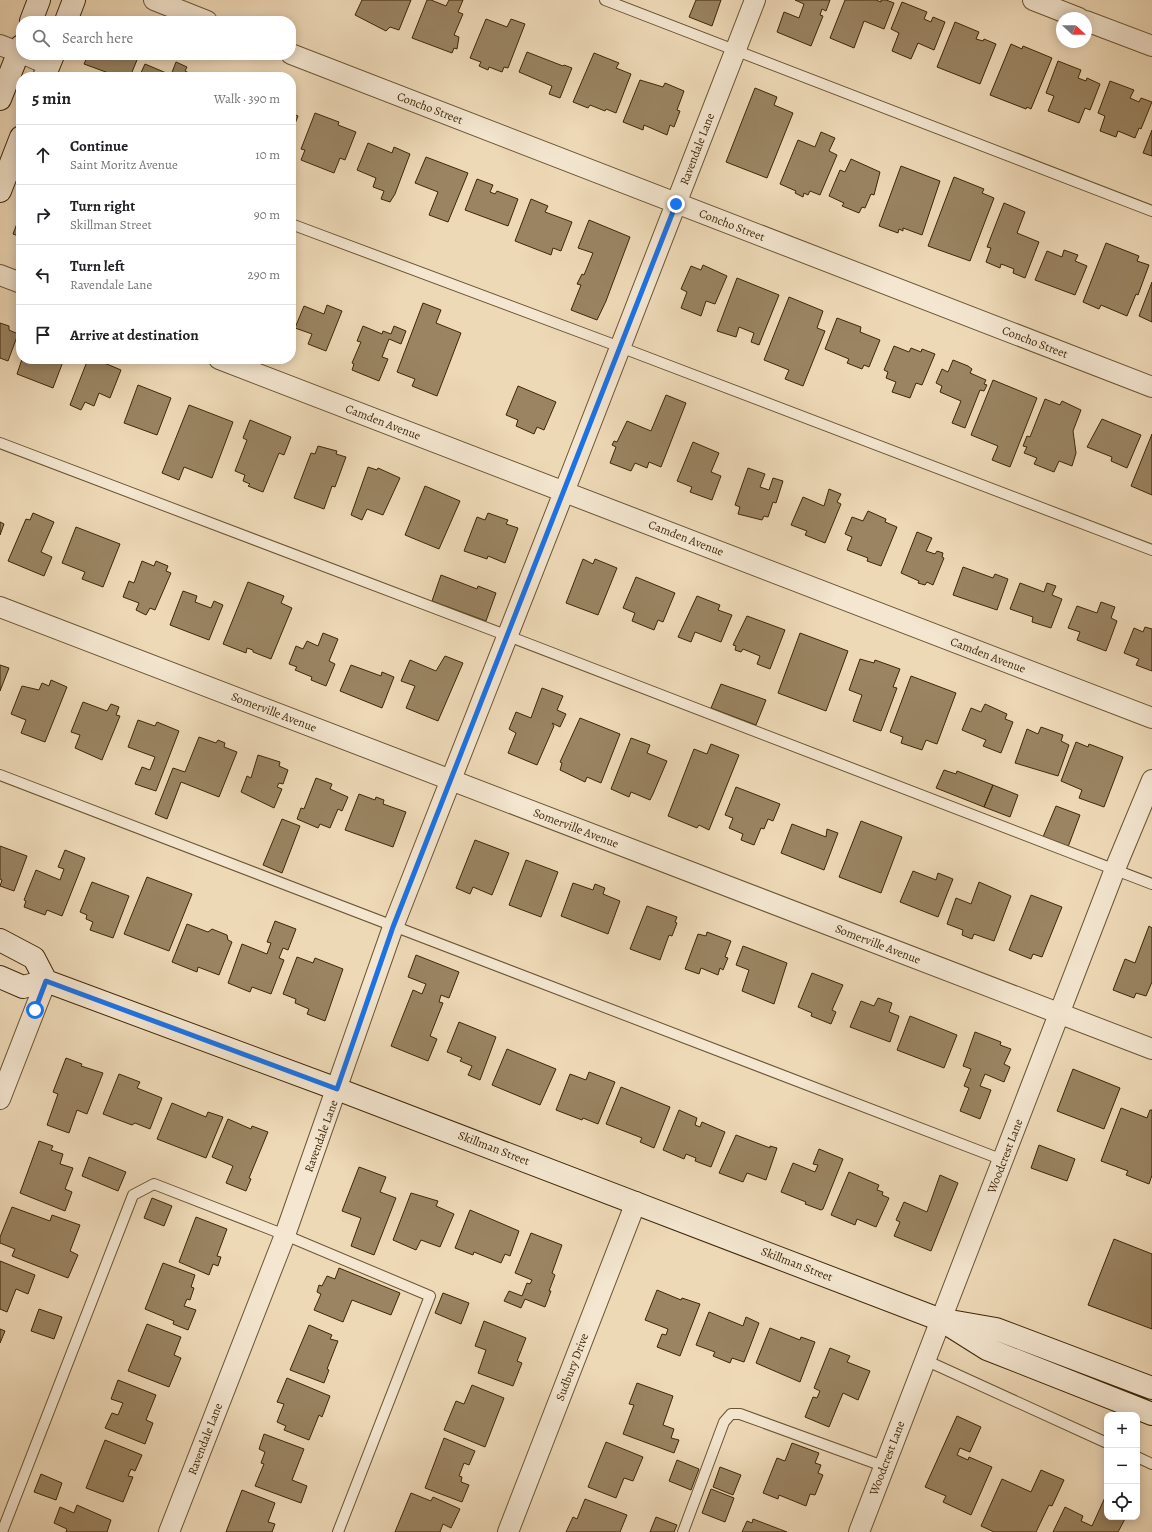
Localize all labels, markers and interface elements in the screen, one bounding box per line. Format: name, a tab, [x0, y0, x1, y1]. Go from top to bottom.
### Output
north arrow	[1056, 12, 1092, 48]
search box	[16, 16, 296, 60]
icon: search	[30, 27, 52, 49]
text: Search here	[62, 28, 133, 48]
text: 5 min	[32, 87, 71, 110]
street label: Concho Street	[395, 88, 465, 128]
text: Walk · 390 m	[214, 90, 280, 107]
street label: Ravendale Lane	[676, 111, 718, 187]
text: Continue	[70, 136, 128, 156]
icon: ahead	[32, 144, 54, 166]
text: 10 m	[255, 146, 280, 163]
text: Saint Moritz Avenue	[70, 156, 178, 173]
route end	[667, 195, 685, 213]
text: Turn right	[70, 196, 135, 216]
icon: right	[32, 204, 54, 226]
street label: Concho Street	[697, 205, 767, 245]
text: 90 m	[254, 206, 280, 223]
text: Skillman Street	[70, 216, 152, 233]
text: Turn left	[70, 256, 125, 276]
icon: left	[32, 264, 54, 286]
text: 290 m	[248, 266, 280, 283]
text: Ravendale Lane	[70, 276, 152, 293]
street label: Concho Street	[1000, 322, 1070, 362]
icon: arrive	[32, 324, 54, 346]
text: Arrive at destination	[70, 325, 199, 345]
street label: Camden Avenue	[343, 400, 423, 444]
street label: Camden Avenue	[646, 516, 726, 560]
street label: Camden Avenue	[948, 633, 1028, 677]
street label: Somerville Avenue	[229, 688, 319, 736]
street label: Somerville Avenue	[531, 804, 621, 852]
street label: Somerville Avenue	[833, 920, 923, 968]
route start	[26, 1001, 44, 1019]
street label: Ravendale Lane	[301, 1098, 341, 1174]
street label: Woodcrest Lane	[983, 1117, 1027, 1196]
street label: Skillman Street	[456, 1127, 532, 1169]
street label: Skillman Street	[759, 1243, 835, 1285]
street label: Sudbury Drive	[552, 1331, 592, 1403]
street label: Ravendale Lane	[184, 1401, 226, 1477]
map controls	[1104, 1412, 1140, 1520]
button: +	[1104, 1412, 1140, 1448]
street label: Woodcrest Lane	[865, 1419, 909, 1498]
button: −	[1104, 1448, 1140, 1484]
button: locate	[1104, 1484, 1140, 1520]

